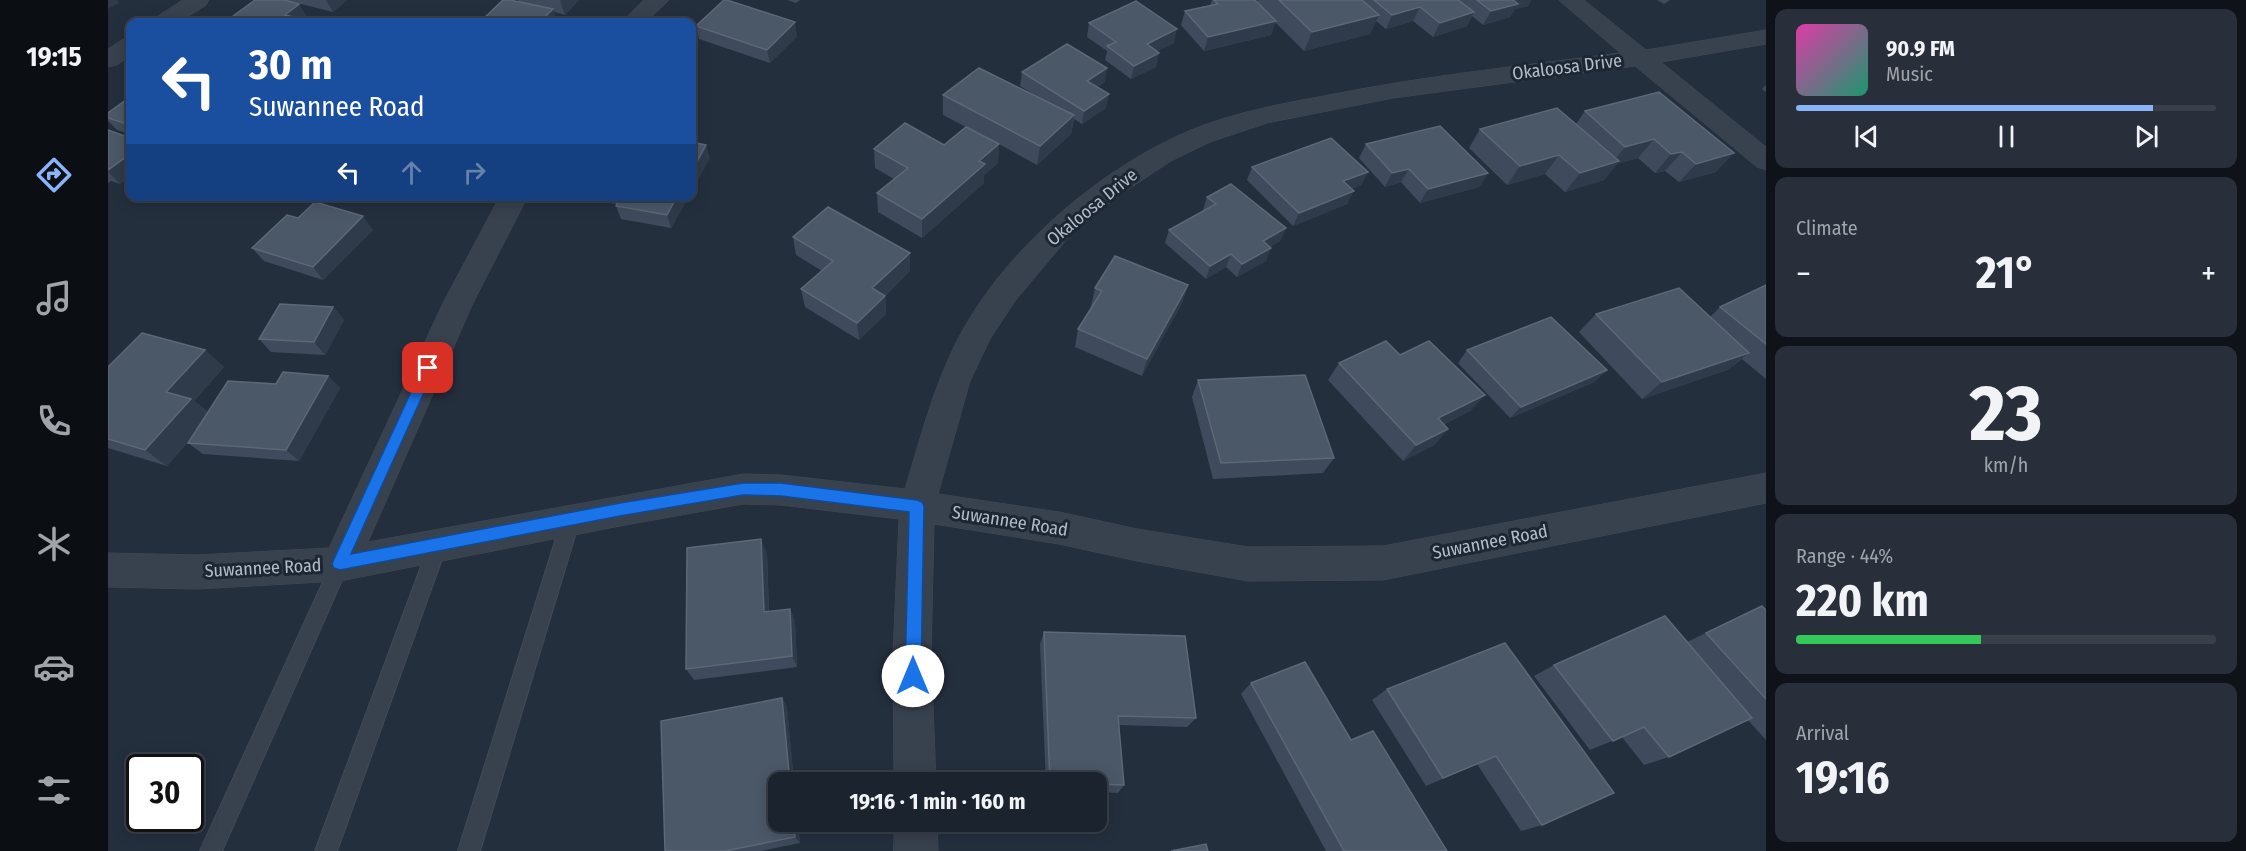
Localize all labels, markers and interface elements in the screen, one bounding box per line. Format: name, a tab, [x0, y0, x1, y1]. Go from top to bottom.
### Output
text: 90.9 FM	[1886, 35, 1955, 62]
text: 30 m	[249, 40, 333, 90]
text: 19:15	[26, 41, 82, 73]
icon: left	[150, 42, 228, 120]
street label: Okaloosa Drive	[1511, 49, 1623, 85]
text: Music	[1886, 62, 1933, 86]
text: Suwannee Road	[249, 91, 425, 123]
icon: previous	[1850, 120, 1883, 153]
icon: pause	[1990, 120, 2023, 153]
icon: next	[2130, 120, 2163, 153]
icon: directions	[33, 154, 75, 196]
icon: left	[332, 156, 365, 189]
icon: ahead	[395, 156, 428, 189]
icon: right	[458, 156, 491, 189]
street label: Okaloosa Drive	[1042, 164, 1142, 250]
text: Climate	[1796, 216, 1858, 240]
text: 21°	[1976, 246, 2036, 300]
text: −	[1796, 254, 1811, 294]
text: +	[2201, 254, 2216, 294]
icon: music	[33, 277, 75, 319]
pin	[402, 342, 453, 393]
icon: arrive	[411, 351, 444, 384]
text: 23	[1969, 367, 2043, 461]
icon: phone	[33, 400, 75, 442]
text: km/h	[1984, 453, 2028, 477]
street label: Suwannee Road	[950, 501, 1070, 541]
street label: Suwannee Road	[1430, 520, 1550, 564]
icon: climate	[33, 523, 75, 565]
text: Range · 44%	[1796, 544, 1893, 568]
street label: Suwannee Road	[204, 554, 322, 582]
text: 220 km	[1796, 574, 1929, 628]
position arrow	[881, 644, 945, 708]
icon: car	[33, 646, 75, 688]
text: Arrival	[1796, 721, 1849, 745]
text: 19:16	[1796, 751, 1890, 805]
speed limit sign: 30	[126, 754, 204, 832]
icon: filters	[33, 769, 75, 811]
text: 19:16 · 1 min · 160 m	[849, 788, 1026, 815]

